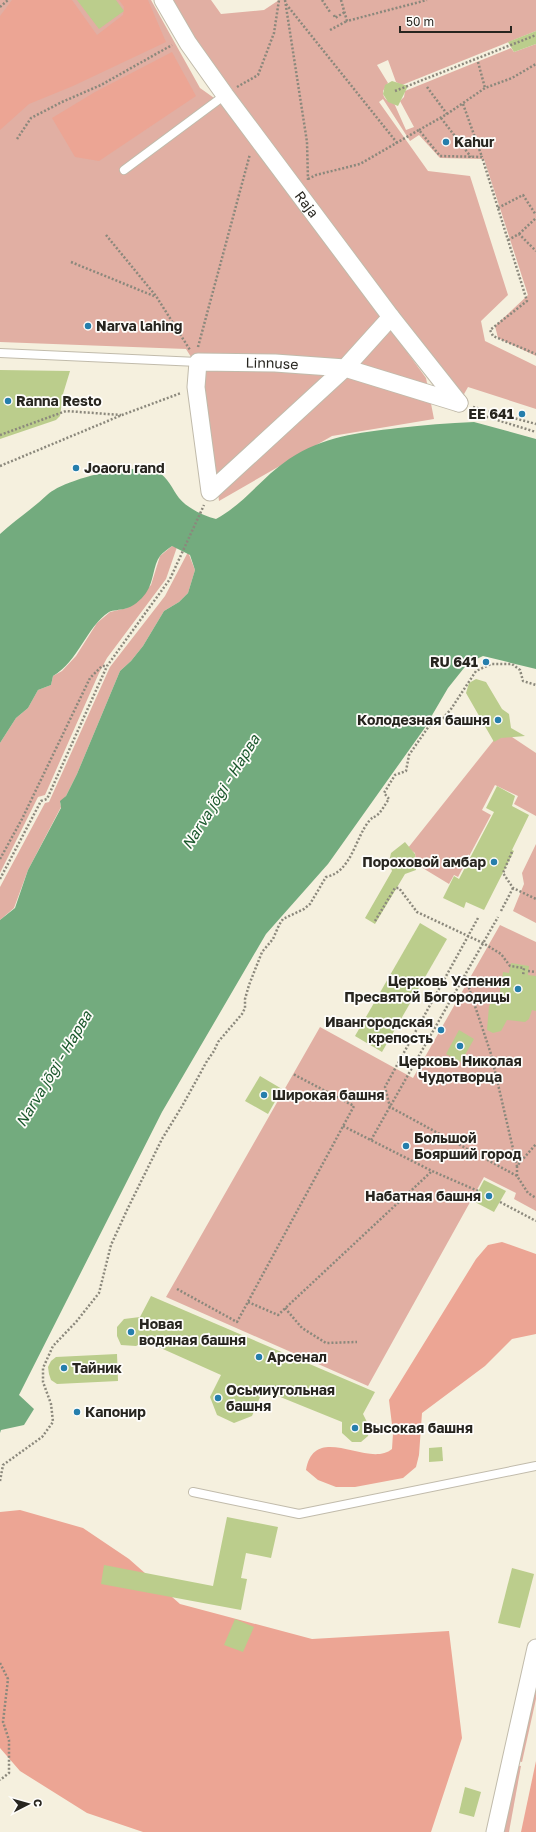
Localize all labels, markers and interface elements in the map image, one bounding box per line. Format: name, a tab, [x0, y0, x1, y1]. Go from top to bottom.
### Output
scale bar	[400, 8, 511, 34]
text: 50 m	[406, 14, 434, 29]
place label: Kahur	[454, 133, 495, 150]
marker: Kahur	[441, 137, 451, 147]
street label: Raja	[292, 187, 323, 221]
place label: Narva lahing	[96, 317, 182, 334]
marker: Narva lahing	[83, 321, 93, 331]
street label: Linnuse	[245, 354, 299, 373]
place label: Ranna Resto	[16, 392, 102, 409]
marker: Ranna Resto	[3, 396, 13, 406]
place label: EE 641	[468, 405, 514, 422]
marker: EE 641	[517, 409, 527, 419]
place label: Joaoru rand	[84, 459, 165, 476]
marker: Joaoru rand	[71, 463, 81, 473]
place label: RU 641	[430, 653, 478, 670]
marker: RU 641	[481, 657, 491, 667]
place label: Колодезная башня	[357, 711, 490, 728]
marker: Колодезная башня	[493, 715, 503, 725]
water label: Narva jõgi - Нарва	[178, 730, 264, 853]
place label: Пороховой амбар	[362, 853, 486, 870]
marker: Пороховой амбар	[489, 857, 499, 867]
place label: Церковь Успения Пресвятой Богородицы	[344, 972, 510, 1005]
marker: Церковь Успения Пресвятой Богородицы	[513, 984, 523, 994]
water label: Narva jõgi - Нарва	[11, 1007, 96, 1130]
place label: Ивангородская крепость	[325, 1013, 433, 1046]
marker: Ивангородская крепость	[436, 1025, 446, 1035]
marker: Церковь Николая Чудотворца	[455, 1041, 465, 1051]
place label: Церковь Николая Чудотворца	[398, 1052, 522, 1085]
place label: Широкая башня	[272, 1086, 384, 1103]
marker: Широкая башня	[259, 1090, 269, 1100]
place label: Большой Боярший город	[414, 1129, 522, 1162]
marker: Большой Боярший город	[401, 1141, 411, 1151]
place label: Набатная башня	[365, 1187, 481, 1204]
marker: Набатная башня	[484, 1191, 494, 1201]
place label: Новая водяная башня	[139, 1315, 246, 1348]
marker: Новая водяная башня	[126, 1327, 136, 1337]
place label: Арсенал	[267, 1348, 327, 1365]
marker: Арсенал	[254, 1352, 264, 1362]
place label: Тайник	[72, 1359, 122, 1376]
marker: Тайник	[59, 1363, 69, 1373]
place label: Осьмиугольная башня	[226, 1381, 335, 1414]
marker: Осьмиугольная башня	[213, 1393, 223, 1403]
place label: Капонир	[85, 1403, 146, 1420]
marker: Капонир	[72, 1407, 82, 1417]
place label: Высокая башня	[363, 1419, 473, 1436]
marker: Высокая башня	[350, 1423, 360, 1433]
north arrow	[8, 1784, 48, 1824]
text: С	[32, 1798, 45, 1808]

